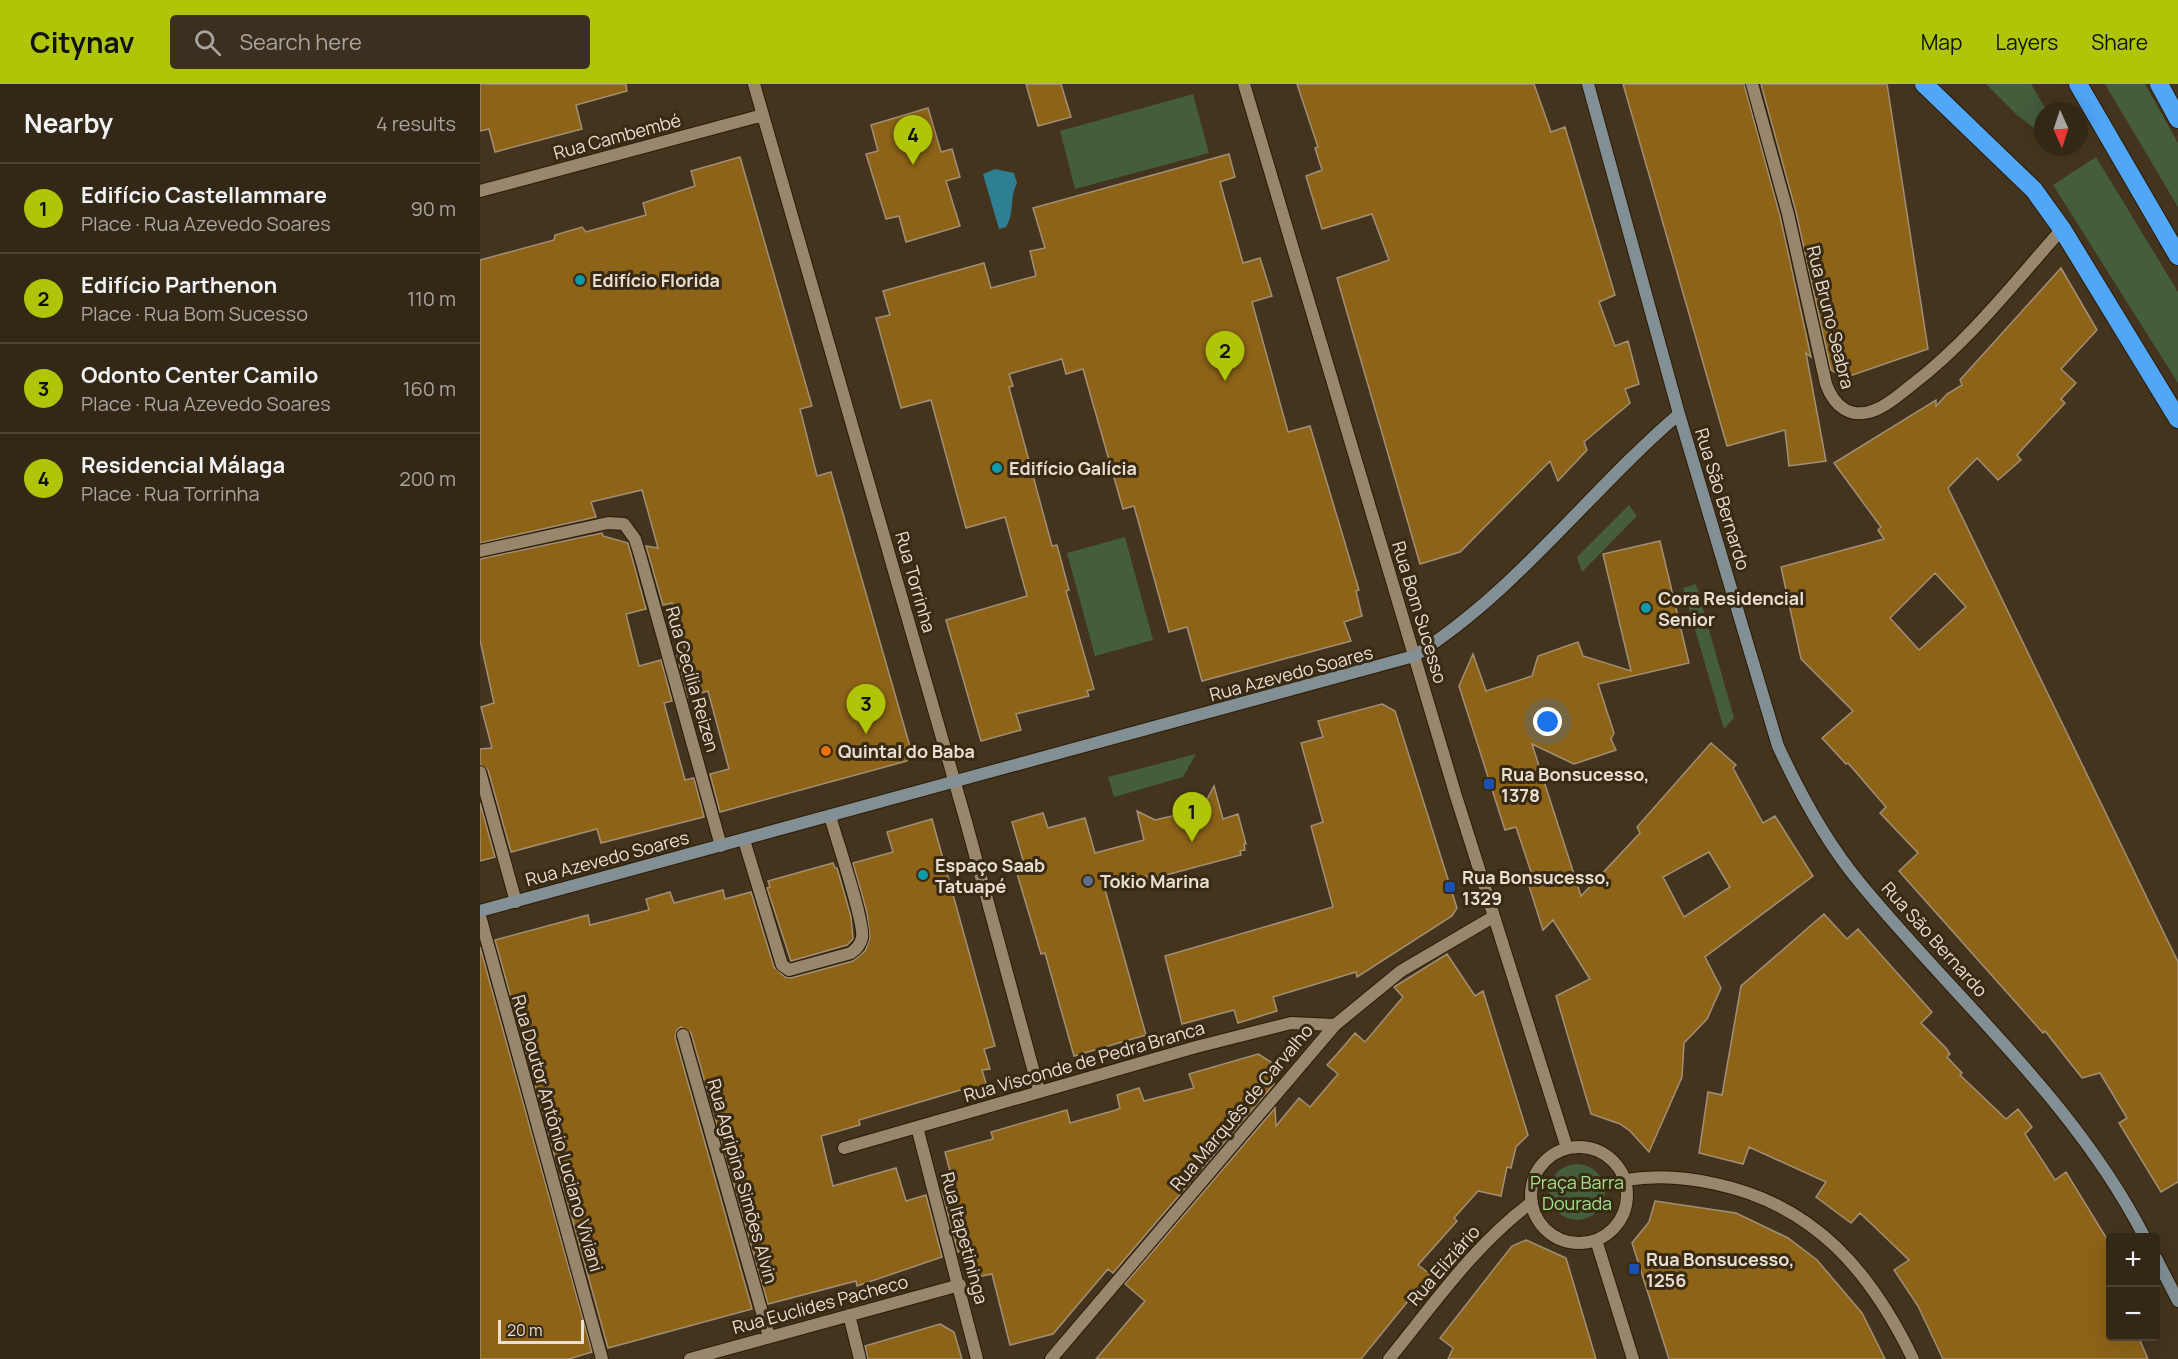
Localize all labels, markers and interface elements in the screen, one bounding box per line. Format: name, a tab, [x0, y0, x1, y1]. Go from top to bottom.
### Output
search box	[170, 15, 590, 69]
text: Citynav	[30, 23, 134, 61]
icon: search	[191, 26, 224, 59]
text: Search here	[239, 27, 362, 57]
text: Map	[1921, 28, 1962, 56]
text: Layers	[1995, 28, 2058, 56]
text: Share	[2091, 28, 2148, 56]
north arrow	[2034, 102, 2088, 156]
text: Nearby	[24, 105, 113, 141]
street label: Rua Cambembé	[551, 107, 683, 165]
text: 4 results	[376, 110, 456, 137]
pin: 4	[894, 116, 932, 165]
text: Edifício Castellammare	[81, 180, 327, 210]
text: 1	[39, 195, 48, 222]
text: 90 m	[410, 195, 456, 222]
text: Place · Rua Azevedo Soares	[81, 210, 331, 237]
street label: Rua Bruno Seabra	[1802, 243, 1860, 391]
place label: Edifício Florida	[592, 268, 720, 292]
text: Edifício Parthenon	[81, 270, 277, 300]
marker: Edifício Florida	[573, 273, 587, 287]
text: 2	[38, 285, 49, 312]
text: 110 m	[407, 285, 456, 312]
text: Place · Rua Bom Sucesso	[81, 300, 308, 327]
pin: 2	[1206, 332, 1244, 381]
text: Odonto Center Camilo	[81, 360, 318, 390]
text: 3	[38, 375, 49, 402]
text: 160 m	[403, 375, 456, 402]
text: Place · Rua Azevedo Soares	[81, 390, 331, 417]
street label: Rua São Bernardo	[1690, 425, 1756, 573]
text: Residencial Málaga	[81, 450, 285, 480]
place label: Edifício Galícia	[1009, 456, 1137, 480]
marker: Edifício Galícia	[990, 461, 1004, 475]
text: 4	[37, 465, 50, 492]
text: 200 m	[399, 465, 456, 492]
text: Place · Rua Torrinha	[81, 480, 260, 507]
street label: Rua Torrinha	[890, 529, 942, 635]
street label: Rua Bom Sucesso	[1387, 538, 1453, 686]
place label: Cora Residencial Senior	[1658, 586, 1804, 631]
marker: Cora Residencial Senior	[1639, 601, 1653, 615]
street label: Rua Cecília Reizen	[661, 603, 725, 755]
street label: Rua Azevedo Soares	[1207, 640, 1375, 706]
pin: 3	[846, 684, 886, 734]
your location	[1533, 707, 1562, 736]
place label: Quintal do Baba	[838, 739, 975, 763]
marker: Quintal do Baba	[819, 744, 833, 758]
place label: Rua Bonsucesso, 1378	[1501, 762, 1650, 807]
marker: Rua Bonsucesso, 1378	[1482, 777, 1496, 791]
pin: 1	[1172, 792, 1212, 842]
street label: Rua Azevedo Soares	[523, 825, 691, 891]
place label: Espaço Saab Tatuapé	[935, 853, 1045, 898]
place label: Rua Bonsucesso, 1329	[1462, 865, 1611, 910]
marker: Espaço Saab Tatuapé	[916, 868, 930, 882]
place label: Tokio Marina	[1100, 869, 1210, 893]
marker: Tokio Marina	[1081, 874, 1095, 888]
street label: Rua São Bernardo	[1877, 876, 1993, 1002]
marker: Rua Bonsucesso, 1329	[1443, 880, 1457, 894]
street label: Rua Doutor Antônio Luciano Viviani	[507, 992, 609, 1274]
street label: Rua Visconde de Pedra Branca	[961, 1015, 1207, 1107]
street label: Rua Marquês de Carvalho	[1164, 1019, 1318, 1195]
street label: Rua Agripina Simões Alvin	[702, 1076, 784, 1286]
street label: Rua Itapetininga	[936, 1169, 994, 1307]
park label: Praça Barra Dourada	[1530, 1170, 1624, 1215]
street label: Rua Eliziário	[1401, 1220, 1485, 1310]
map controls	[2106, 1233, 2160, 1341]
button: +	[2106, 1233, 2160, 1287]
place label: Rua Bonsucesso, 1256	[1646, 1247, 1795, 1292]
marker: Rua Bonsucesso, 1256	[1627, 1262, 1641, 1276]
street label: Rua Euclides Pacheco	[730, 1269, 910, 1339]
button: −	[2106, 1287, 2160, 1341]
scale bar	[498, 1317, 584, 1344]
text: 20 m	[507, 1319, 543, 1341]

